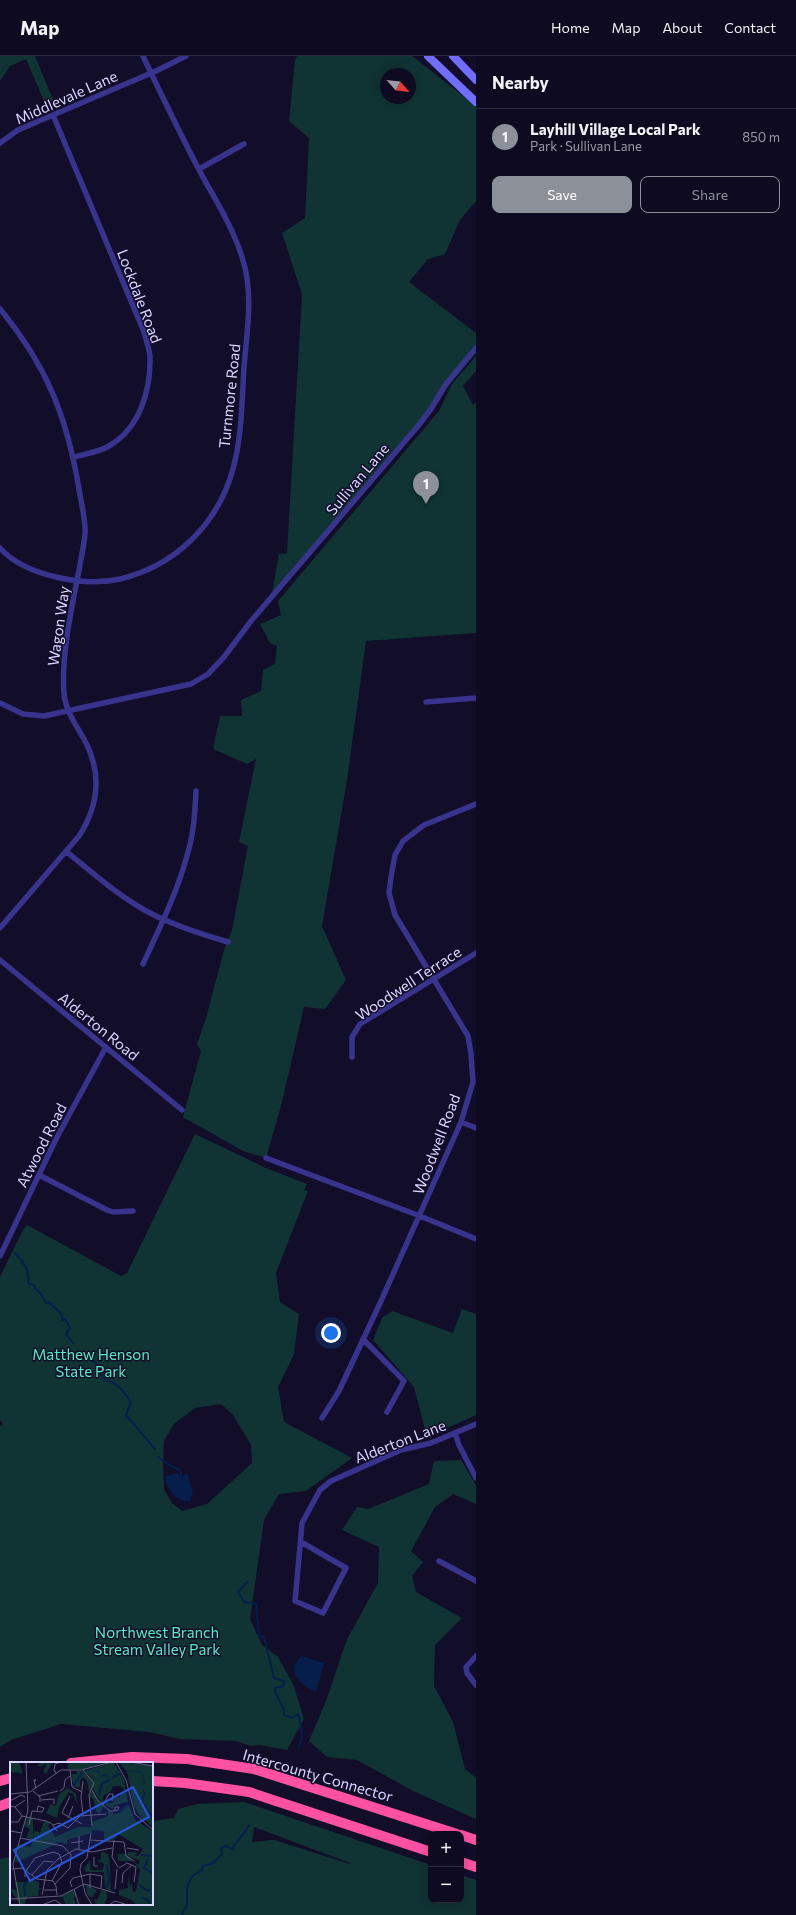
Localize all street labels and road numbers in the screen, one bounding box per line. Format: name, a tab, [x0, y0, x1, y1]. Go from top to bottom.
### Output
street label: Middlevale Lane	[12, 66, 120, 128]
street label: Lockdale Road	[114, 247, 166, 345]
street label: Turnmore Road	[215, 343, 243, 449]
street label: Sullivan Lane	[322, 439, 392, 519]
street label: Wagon Way	[43, 585, 73, 667]
street label: Woodwell Terrace	[352, 942, 464, 1024]
street label: Alderton Road	[55, 988, 143, 1064]
street label: Woodwell Road	[409, 1091, 463, 1197]
street label: Atwood Road	[12, 1100, 70, 1190]
street label: Alderton Lane	[352, 1415, 448, 1467]
street label: Intercounty Connector	[241, 1745, 395, 1805]

